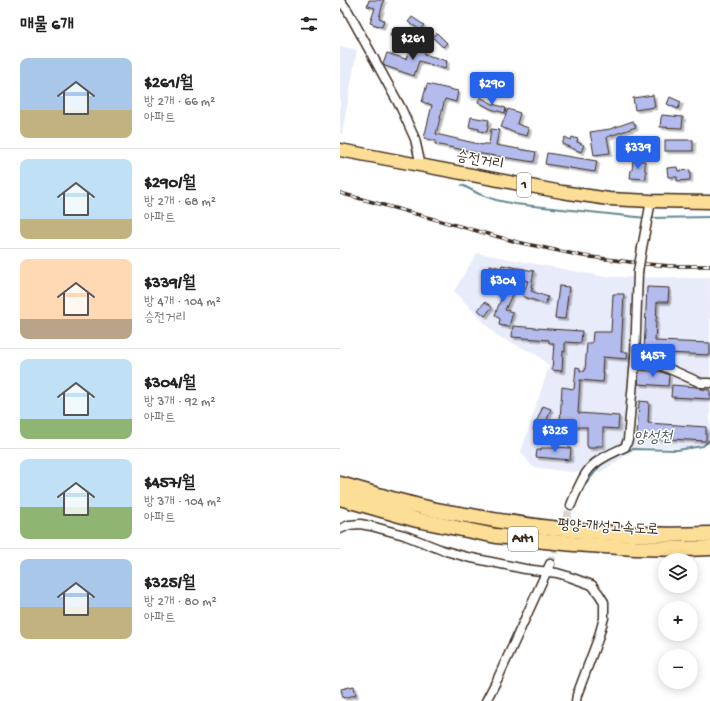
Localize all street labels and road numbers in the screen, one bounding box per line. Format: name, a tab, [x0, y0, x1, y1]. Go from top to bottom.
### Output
street label: 승전거리	[455, 148, 505, 174]
road number: 1	[517, 173, 531, 197]
street label: 평양-개성고속도로	[557, 516, 659, 540]
road number: AH1	[508, 527, 538, 551]

